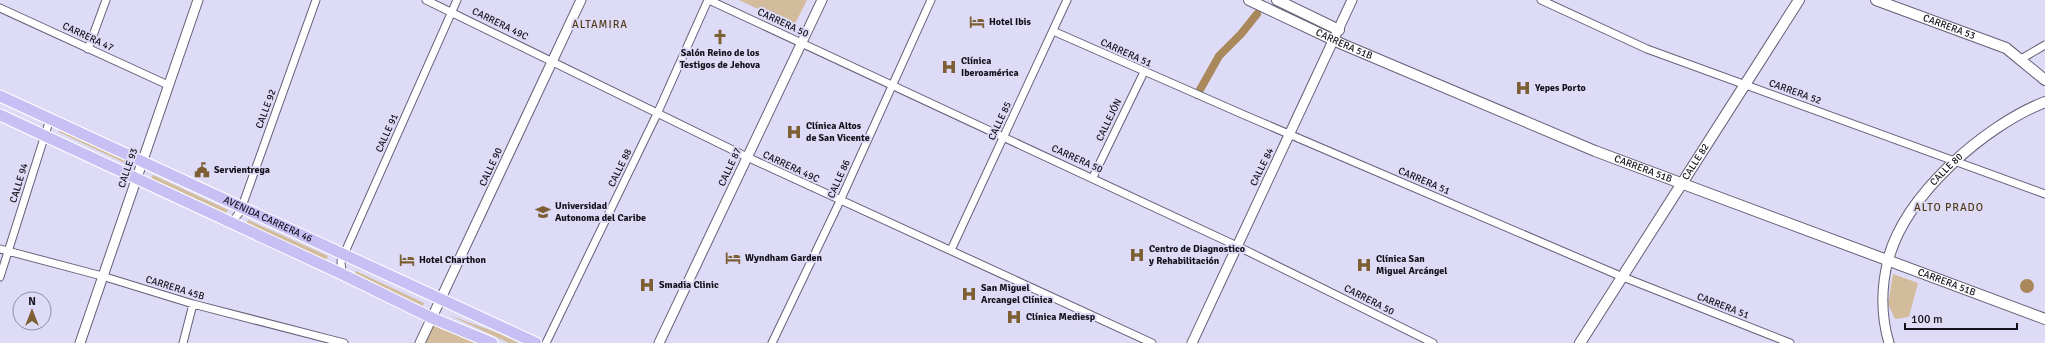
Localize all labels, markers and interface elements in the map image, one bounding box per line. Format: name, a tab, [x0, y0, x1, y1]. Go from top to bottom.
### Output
street label: CARRERA 49C	[470, 5, 530, 43]
street label: CARRERA 50	[756, 6, 810, 40]
street label: CARRERA 53	[1921, 12, 1977, 42]
hotel icon: Hotel Ibis	[968, 13, 986, 31]
place label: Hotel Ibis	[989, 16, 1032, 28]
district label: ALTAMIRA	[572, 18, 628, 31]
street label: CARRERA 47	[61, 20, 115, 54]
street label: CARRERA 51B	[1314, 26, 1374, 62]
church icon: Salón Reino de los Testigos de Jehova	[711, 28, 729, 46]
street label: CARRERA 51	[1098, 36, 1154, 70]
place label: Salón Reino de los Testigos de Jehova	[680, 47, 760, 71]
place label: Clínica Iberoamérica	[961, 55, 1019, 79]
hospital icon: Clínica Iberoamérica	[940, 58, 958, 76]
street label: CARRERA 52	[1767, 77, 1823, 107]
hospital icon: Yepes Porto	[1514, 79, 1532, 97]
place label: Yepes Porto	[1534, 82, 1586, 94]
street label: CALLE 92	[253, 88, 279, 130]
street label: CALLEJÓN	[1093, 96, 1124, 143]
street label: CALLE 85	[986, 100, 1014, 142]
street label: CALLE 91	[373, 112, 401, 154]
place label: Clínica Altos de San Vicente	[806, 120, 870, 144]
hospital icon: Clínica Altos de San Vicente	[785, 123, 803, 141]
street label: CALLE 82	[1680, 141, 1712, 182]
street label: CARRERA 50	[1049, 142, 1105, 176]
street label: CALLE 84	[1248, 145, 1277, 188]
street label: CALLE 90	[477, 146, 505, 188]
street label: CALLE 87	[716, 146, 744, 188]
street label: CALLE 93	[116, 147, 140, 189]
street label: CALLE 88	[606, 147, 634, 189]
street label: CARRERA 49C	[761, 149, 821, 185]
street label: CALLE 80	[1928, 151, 1965, 188]
street label: CARRERA 51B	[1612, 153, 1674, 185]
street label: CALLE 86	[825, 158, 853, 200]
street label: CALLE 94	[7, 161, 31, 204]
public building icon: Servientrega	[193, 161, 211, 179]
place label: Servientrega	[214, 164, 270, 176]
street label: CARRERA 51	[1396, 165, 1452, 197]
street label: AVENIDA CARRERA 46	[222, 194, 314, 245]
place label: Universidad Autonoma del Caribe	[555, 200, 646, 224]
district label: ALTO PRADO	[1914, 201, 1984, 214]
school or university icon: Universidad Autonoma del Caribe	[534, 203, 552, 221]
place label: Centro de Diagnostico y Rehabilitación	[1148, 243, 1245, 267]
hospital icon: Centro de Diagnostico y Rehabilitación	[1128, 246, 1146, 264]
hotel icon: Wyndham Garden	[724, 249, 742, 267]
hotel icon: Hotel Charthon	[398, 251, 416, 269]
place label: Wyndham Garden	[745, 252, 822, 264]
place label: Clínica San Miguel Arcángel	[1376, 253, 1447, 277]
place label: Hotel Charthon	[419, 254, 486, 266]
hospital icon: Clínica San Miguel Arcángel	[1355, 256, 1373, 274]
street label: CARRERA 51B	[1916, 266, 1977, 299]
street label: CARRERA 45B	[144, 273, 206, 303]
hospital icon: Smadia Clinic	[638, 276, 656, 294]
place label: Smadia Clinic	[659, 279, 719, 291]
place label: San Miguel Arcangel Clínica	[981, 282, 1053, 306]
street label: CARRERA 50	[1342, 282, 1396, 318]
hospital icon: San Miguel Arcangel Clínica	[960, 285, 978, 303]
north arrow	[12, 291, 52, 331]
street label: CARRERA 51	[1695, 291, 1751, 321]
text: N	[28, 295, 36, 308]
scale bar	[1905, 305, 2017, 331]
hospital icon: Clínica Mediesp	[1005, 308, 1023, 326]
place label: Clínica Mediesp	[1026, 311, 1096, 323]
text: 100 m	[1911, 312, 1943, 327]

